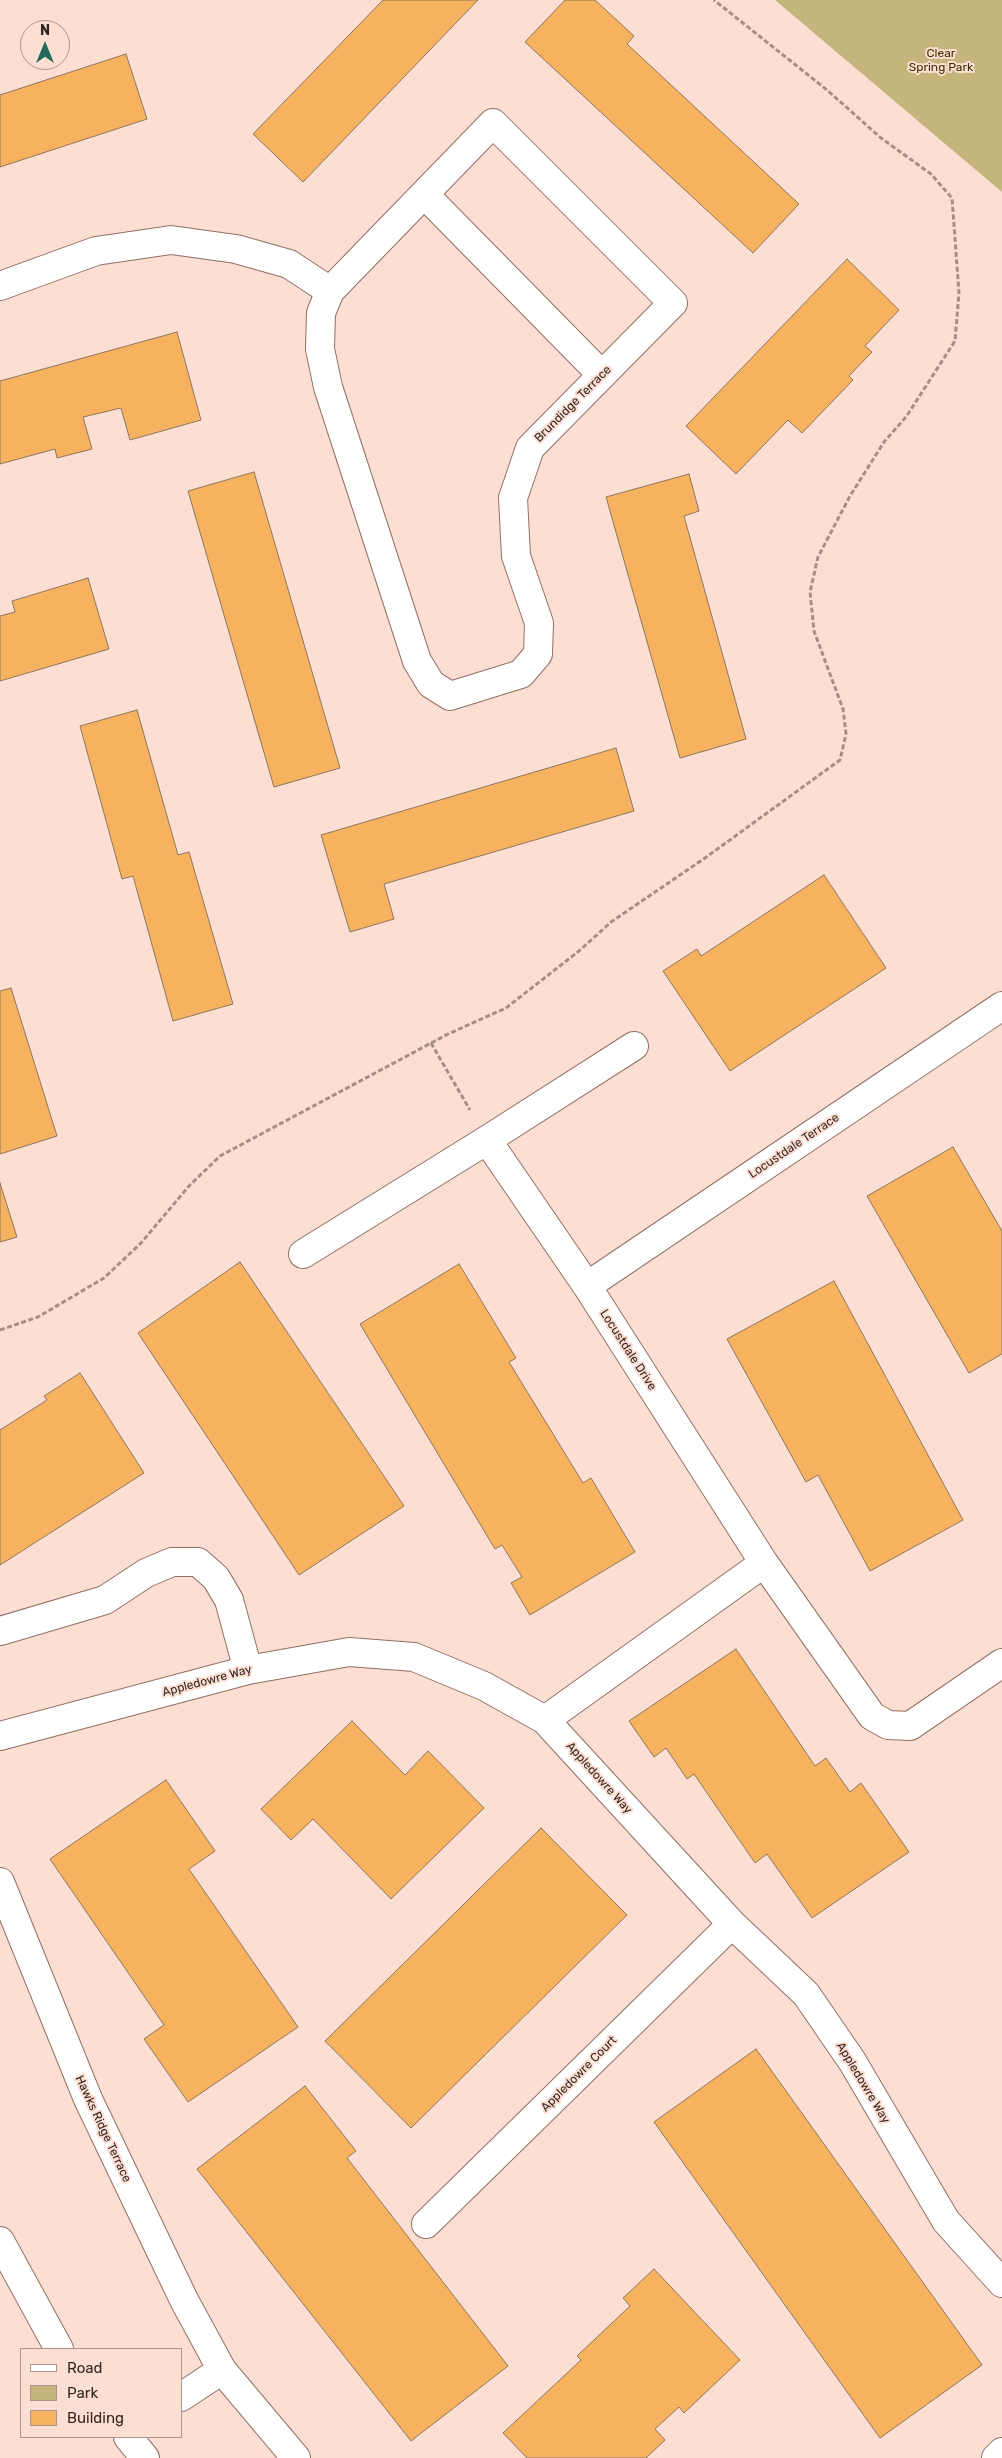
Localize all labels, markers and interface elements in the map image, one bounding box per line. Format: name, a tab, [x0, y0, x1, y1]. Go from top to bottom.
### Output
north arrow	[20, 20, 70, 70]
text: N	[40, 22, 50, 39]
park label: Clear Spring Park	[909, 47, 973, 75]
street label: Brundidge Terrace	[532, 363, 614, 445]
street label: Locustdale Terrace	[746, 1110, 842, 1182]
street label: Locustdale Drive	[597, 1307, 659, 1393]
street label: Appledowre Way	[161, 1662, 253, 1700]
street label: Appledowre Way	[563, 1739, 635, 1817]
street label: Appledowre Court	[538, 2033, 620, 2115]
street label: Appledowre Way	[833, 2040, 893, 2126]
street label: Hawks Ridge Terrace	[72, 2073, 134, 2185]
legend	[20, 2348, 182, 2438]
text: Road	[67, 2359, 103, 2377]
text: Park	[67, 2384, 98, 2402]
text: Building	[67, 2409, 124, 2427]

